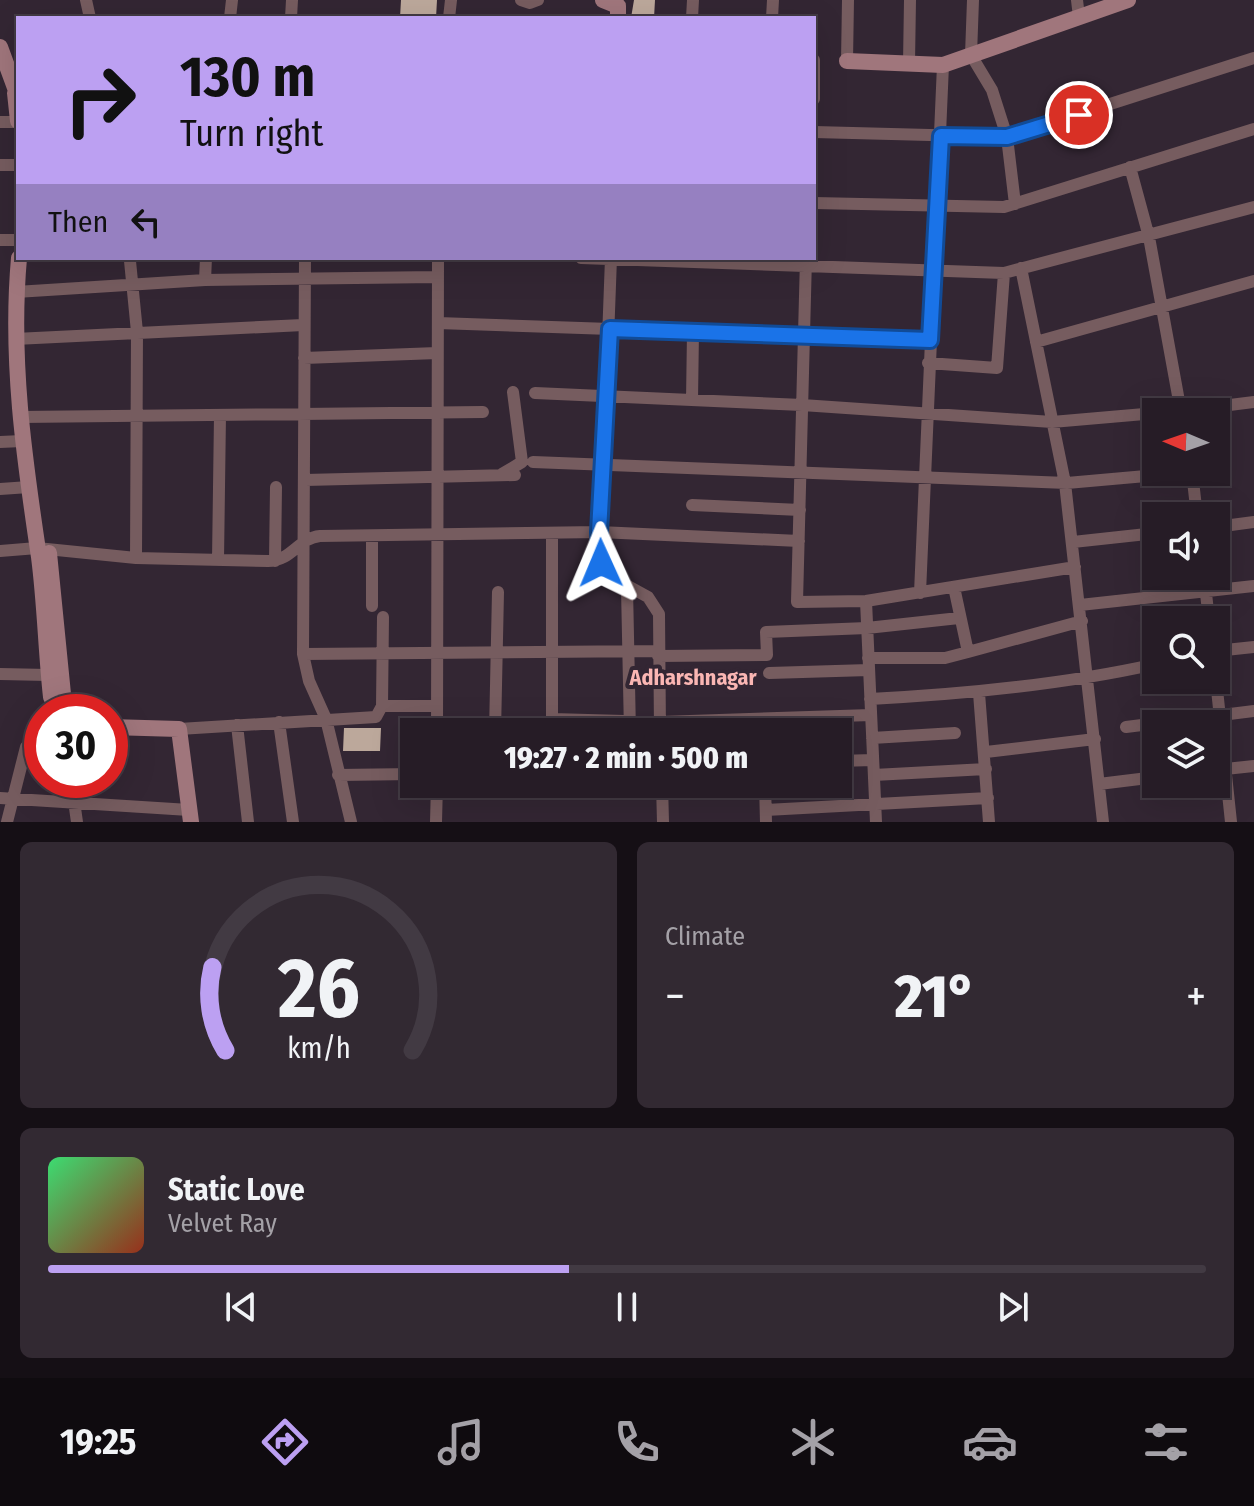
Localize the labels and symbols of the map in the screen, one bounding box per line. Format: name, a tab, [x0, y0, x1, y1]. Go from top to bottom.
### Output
pin	[1045, 81, 1113, 149]
north arrow	[1142, 398, 1230, 486]
position arrow	[559, 521, 643, 605]
district label: Adharshnagar	[628, 664, 757, 691]
speed limit sign: 30	[24, 694, 128, 798]

